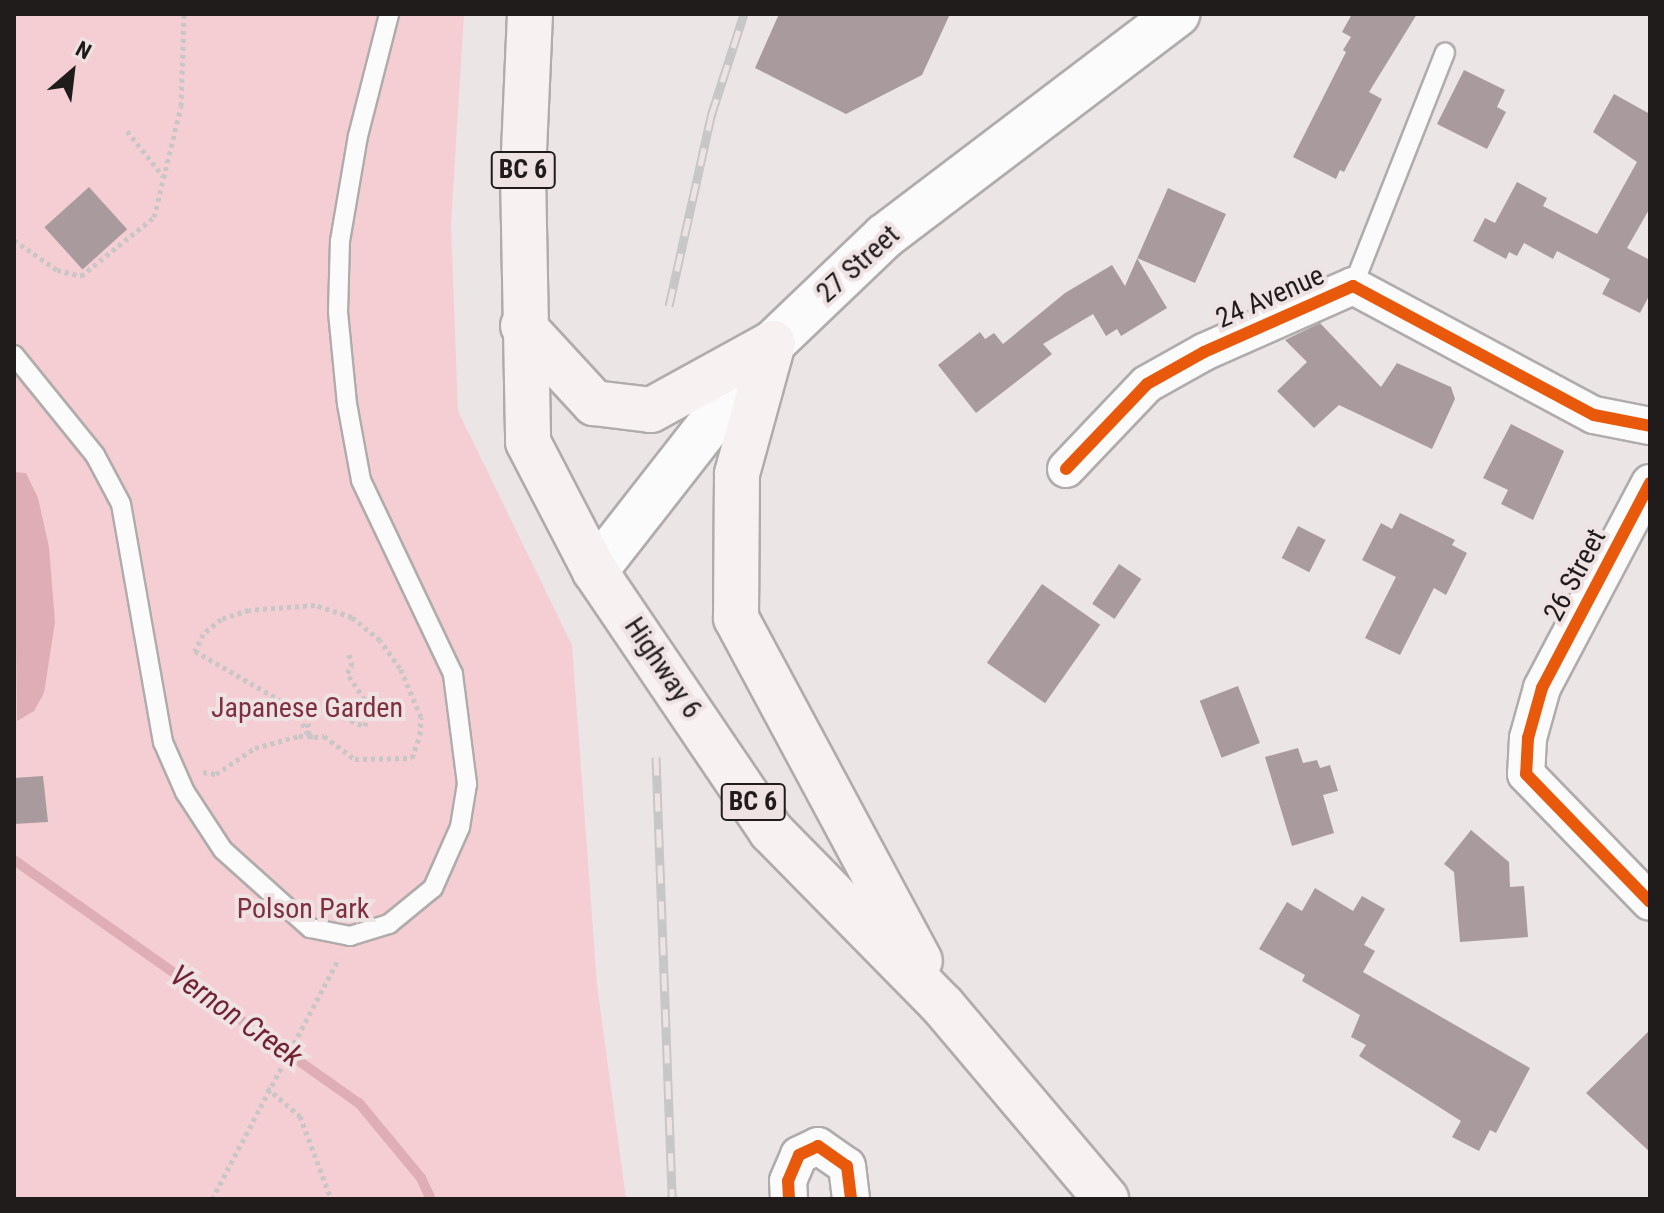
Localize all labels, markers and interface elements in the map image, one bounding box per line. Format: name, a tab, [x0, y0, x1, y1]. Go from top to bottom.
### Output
north arrow	[32, 32, 112, 112]
text: N	[72, 36, 95, 65]
road number: BC 6	[489, 148, 557, 192]
street label: 27 Street	[810, 218, 906, 310]
street label: 24 Avenue	[1211, 258, 1329, 336]
street label: 26 Street	[1537, 523, 1613, 627]
street label: Highway 6	[617, 611, 709, 725]
park label: Japanese Garden	[211, 691, 403, 725]
road number: BC 6	[719, 780, 787, 824]
park label: Polson Park	[237, 892, 369, 926]
water label: Vernon Creek	[163, 957, 309, 1075]

